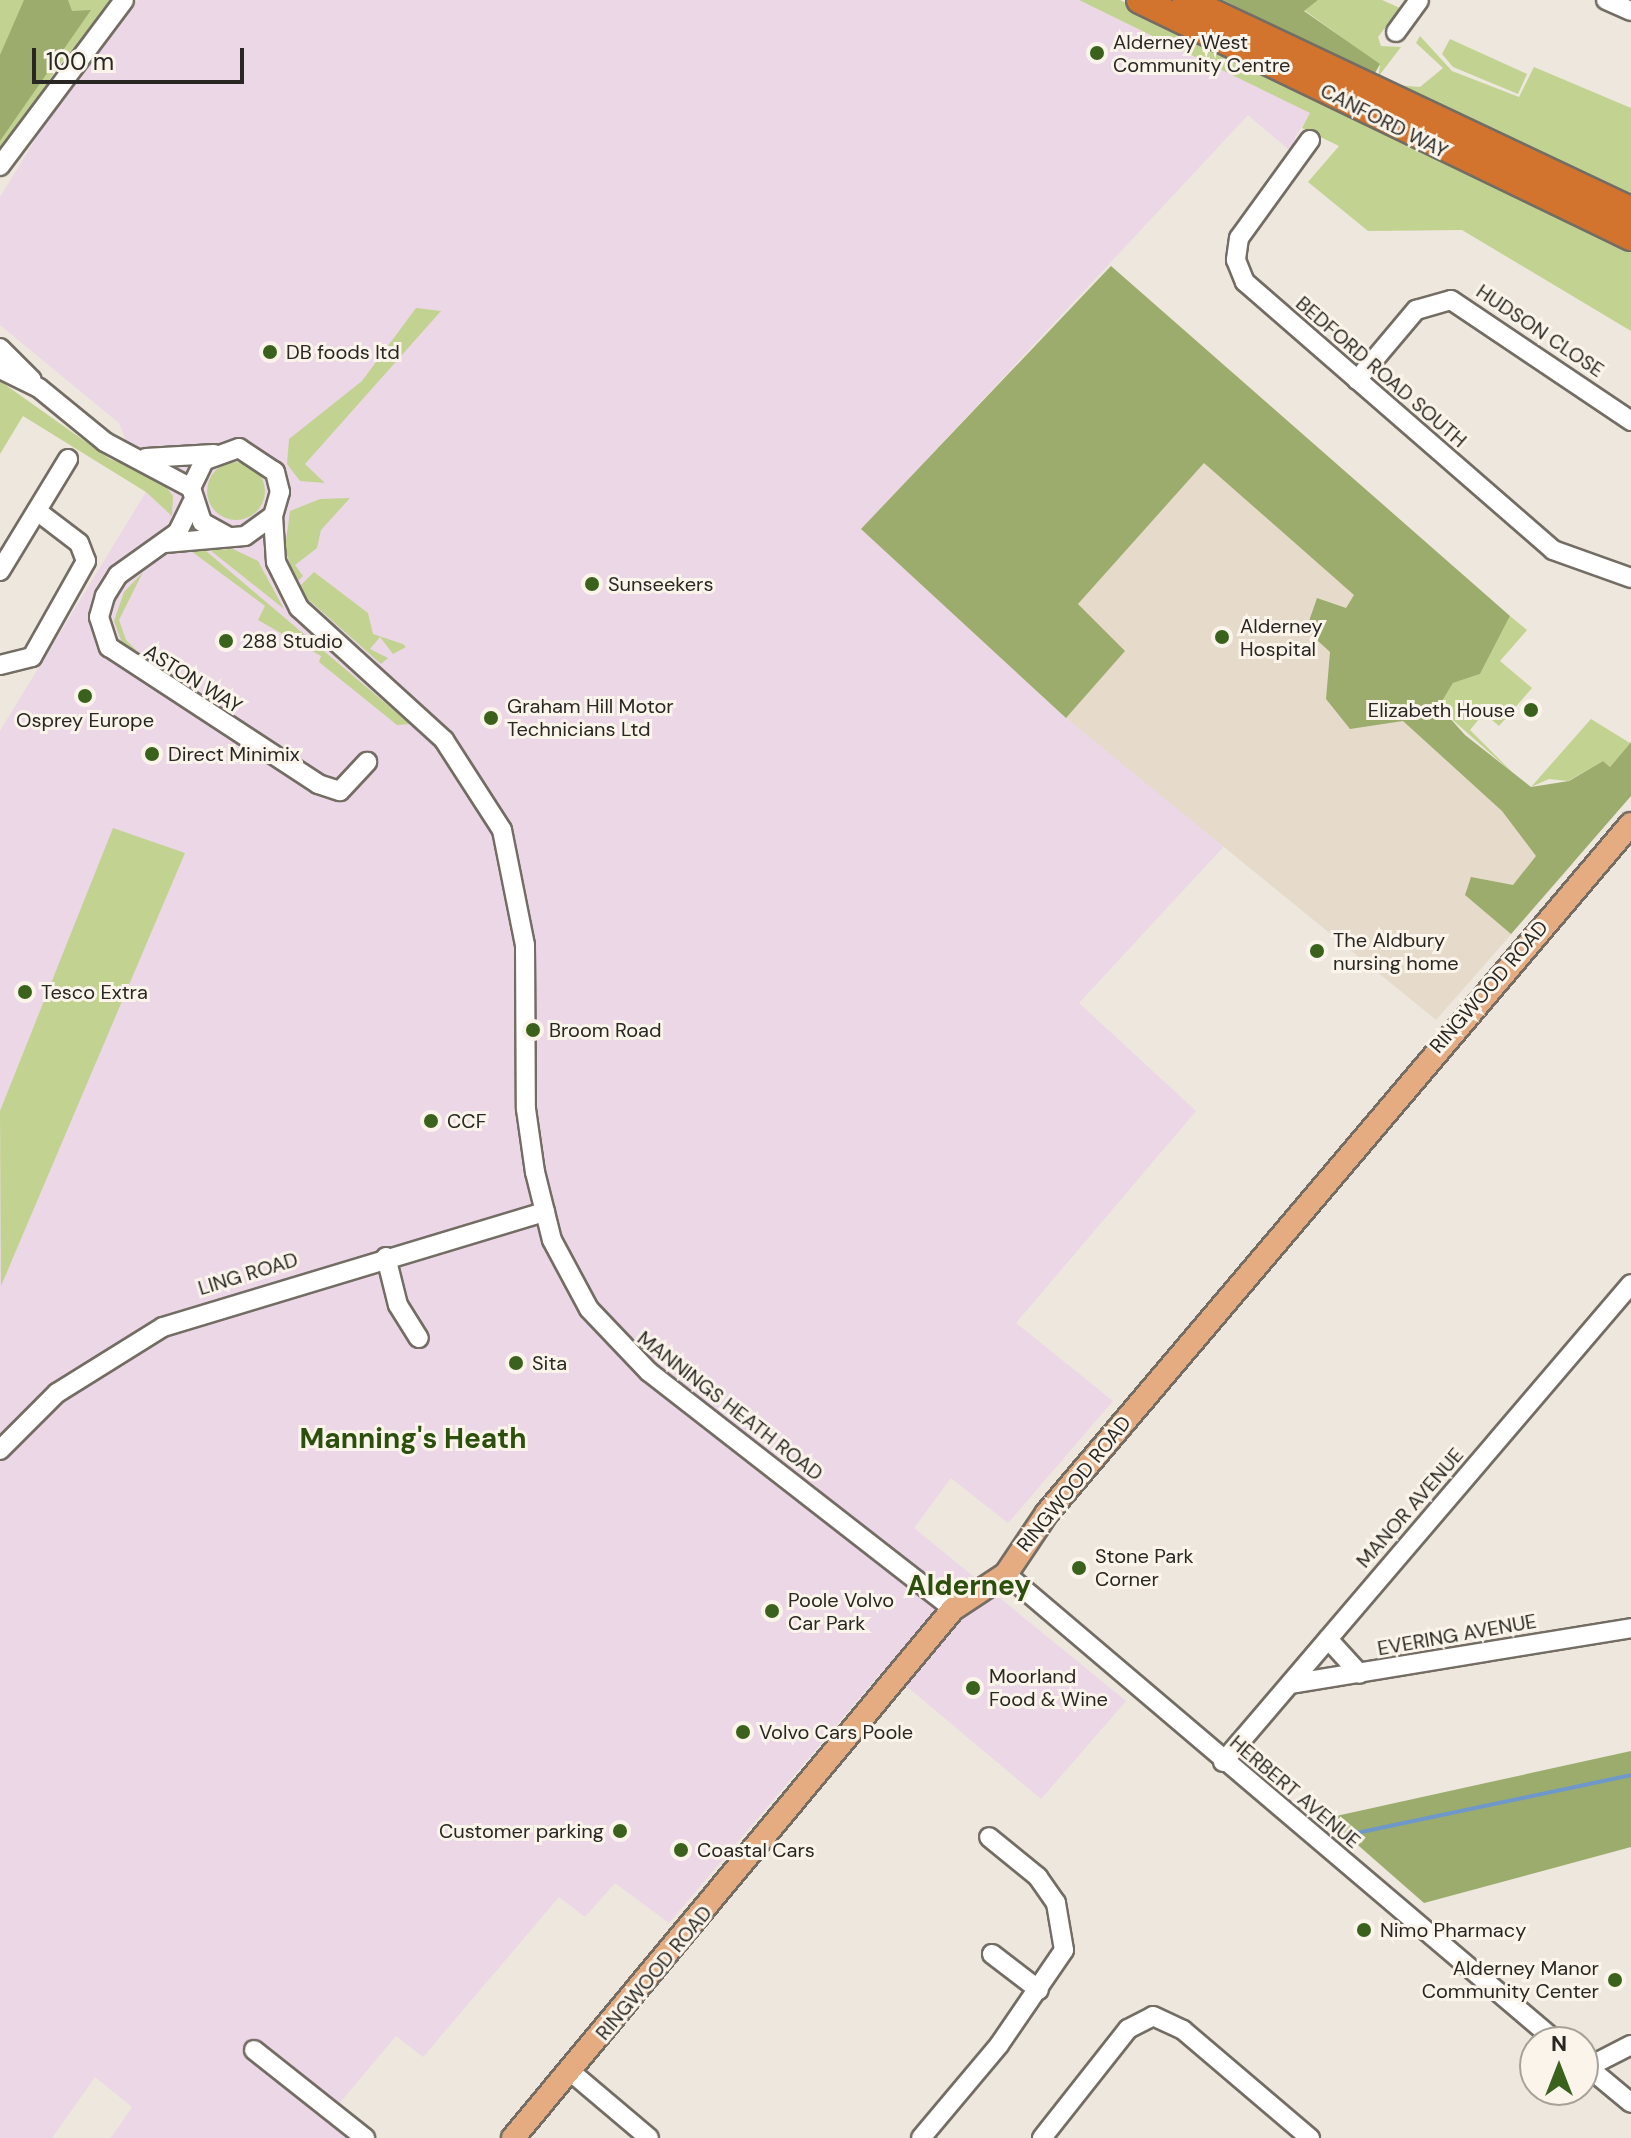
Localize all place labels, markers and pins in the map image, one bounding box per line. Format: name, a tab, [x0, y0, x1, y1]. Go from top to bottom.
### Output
place label: Alderney West Community Centre	[1113, 30, 1290, 77]
marker: Alderney West Community Centre	[1088, 44, 1106, 62]
place label: DB foods ltd	[286, 340, 400, 364]
marker: DB foods ltd	[261, 343, 279, 361]
place label: Sunseekers	[608, 572, 713, 596]
marker: Sunseekers	[583, 575, 601, 593]
place label: Alderney Hospital	[1240, 614, 1323, 661]
marker: Alderney Hospital	[1211, 626, 1233, 648]
place label: 288 Studio	[242, 629, 343, 653]
marker: 288 Studio	[217, 632, 235, 650]
marker: Osprey Europe	[76, 687, 94, 705]
place label: Graham Hill Motor Technicians Ltd	[507, 694, 674, 741]
place label: Elizabeth House	[1368, 698, 1515, 722]
marker: Elizabeth House	[1522, 701, 1540, 719]
place label: Osprey Europe	[16, 708, 154, 732]
marker: Graham Hill Motor Technicians Ltd	[482, 709, 500, 727]
place label: Direct Minimix	[168, 742, 300, 766]
marker: Direct Minimix	[143, 745, 161, 763]
place label: The Aldbury nursing home	[1333, 928, 1459, 975]
marker: The Aldbury nursing home	[1308, 942, 1326, 960]
place label: Tesco Extra	[41, 980, 148, 1004]
marker: Tesco Extra	[16, 983, 34, 1001]
place label: Broom Road	[549, 1018, 661, 1042]
marker: Broom Road	[524, 1021, 542, 1039]
place label: CCF	[447, 1109, 486, 1133]
marker: CCF	[422, 1112, 440, 1130]
place label: Sita	[532, 1351, 567, 1375]
marker: Sita	[507, 1354, 525, 1372]
place label: Stone Park Corner	[1095, 1544, 1194, 1591]
marker: Stone Park Corner	[1070, 1559, 1088, 1577]
place label: Poole Volvo Car Park	[788, 1588, 894, 1635]
marker: Poole Volvo Car Park	[763, 1602, 781, 1620]
place label: Moorland Food & Wine	[989, 1664, 1108, 1711]
marker: Moorland Food & Wine	[964, 1679, 982, 1697]
place label: Volvo Cars Poole	[759, 1720, 913, 1744]
marker: Volvo Cars Poole	[734, 1723, 752, 1741]
place label: Customer parking	[439, 1819, 604, 1843]
marker: Customer parking	[611, 1822, 629, 1840]
place label: Coastal Cars	[697, 1838, 815, 1862]
marker: Coastal Cars	[672, 1841, 690, 1859]
place label: Nimo Pharmacy	[1380, 1918, 1526, 1942]
marker: Nimo Pharmacy	[1355, 1921, 1373, 1939]
place label: Alderney Manor Community Center	[1422, 1956, 1599, 2003]
marker: Alderney Manor Community Center	[1606, 1971, 1624, 1989]

